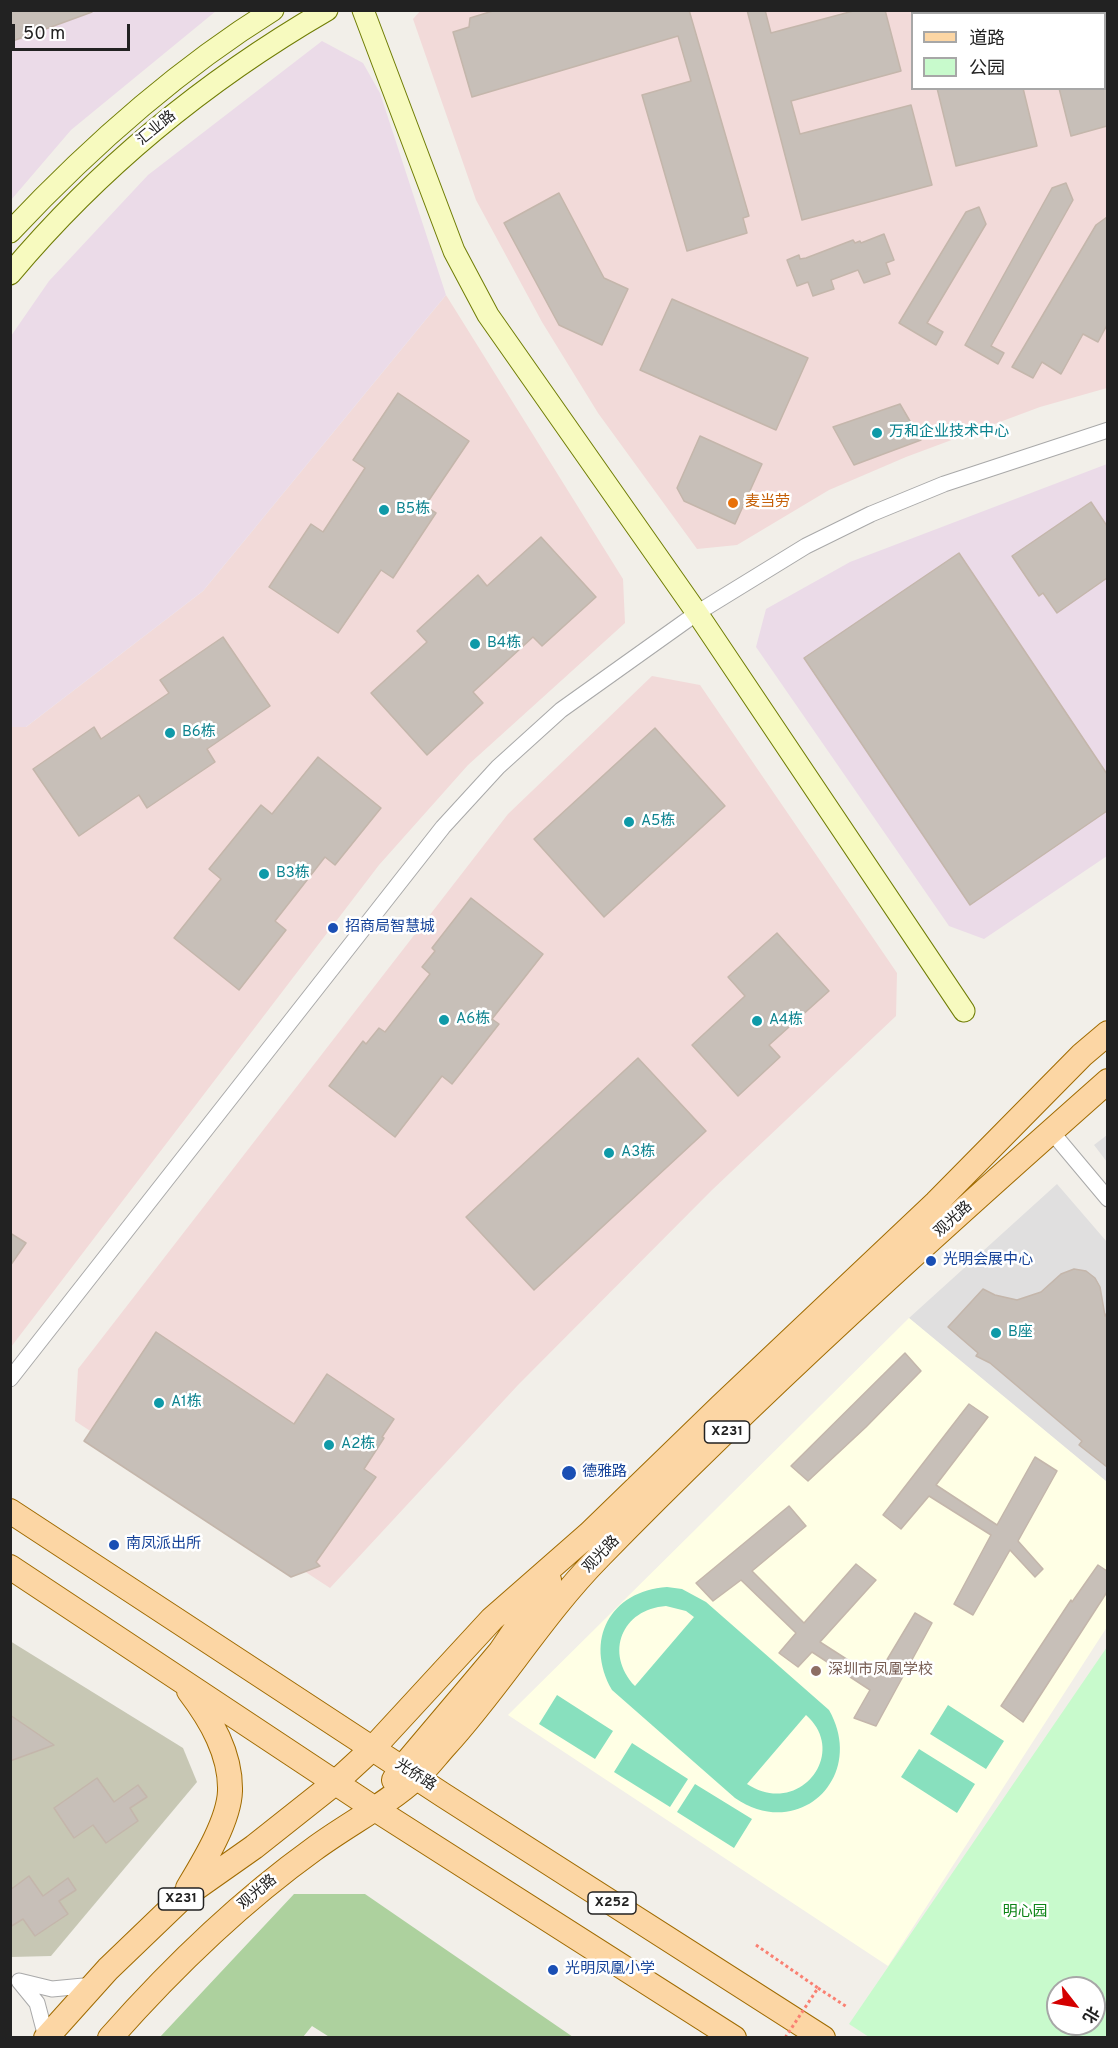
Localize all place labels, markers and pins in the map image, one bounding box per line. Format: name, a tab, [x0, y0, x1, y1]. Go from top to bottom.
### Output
place label: 万和企业技术中心	[889, 424, 1009, 442]
marker: 万和企业技术中心	[870, 426, 884, 440]
place label: 麦当劳	[745, 494, 790, 512]
marker: 麦当劳	[726, 496, 740, 510]
place label: B5栋	[396, 501, 430, 519]
marker: B5栋	[377, 503, 391, 517]
place label: B4栋	[487, 635, 521, 653]
marker: B4栋	[468, 637, 482, 651]
place label: B6栋	[182, 724, 216, 742]
marker: B6栋	[163, 726, 177, 740]
place label: A5栋	[641, 813, 675, 831]
marker: A5栋	[622, 815, 636, 829]
place label: B3栋	[276, 865, 310, 883]
marker: B3栋	[257, 867, 271, 881]
place label: 招商局智慧城	[345, 919, 435, 937]
marker: 招商局智慧城	[326, 921, 340, 935]
place label: A6栋	[456, 1011, 490, 1029]
place label: A4栋	[769, 1012, 803, 1030]
marker: A6栋	[437, 1013, 451, 1027]
marker: A4栋	[750, 1014, 764, 1028]
place label: A3栋	[621, 1144, 655, 1162]
marker: A3栋	[602, 1146, 616, 1160]
place label: 光明会展中心	[943, 1252, 1033, 1270]
marker: 光明会展中心	[924, 1254, 938, 1268]
place label: B座	[1008, 1324, 1033, 1342]
marker: B座	[989, 1326, 1003, 1340]
place label: A1栋	[171, 1394, 202, 1412]
marker: A1栋	[152, 1396, 166, 1410]
place label: A2栋	[341, 1436, 375, 1454]
marker: A2栋	[322, 1438, 336, 1452]
marker: 德雅路	[560, 1464, 578, 1482]
place label: 德雅路	[582, 1464, 627, 1482]
place label: 南凤派出所	[126, 1536, 201, 1554]
marker: 南凤派出所	[107, 1538, 121, 1552]
place label: 深圳市凤凰学校	[828, 1662, 933, 1680]
marker: 深圳市凤凰学校	[809, 1664, 823, 1678]
place label: 光明凤凰小学	[565, 1961, 655, 1979]
marker: 光明凤凰小学	[546, 1963, 560, 1977]

